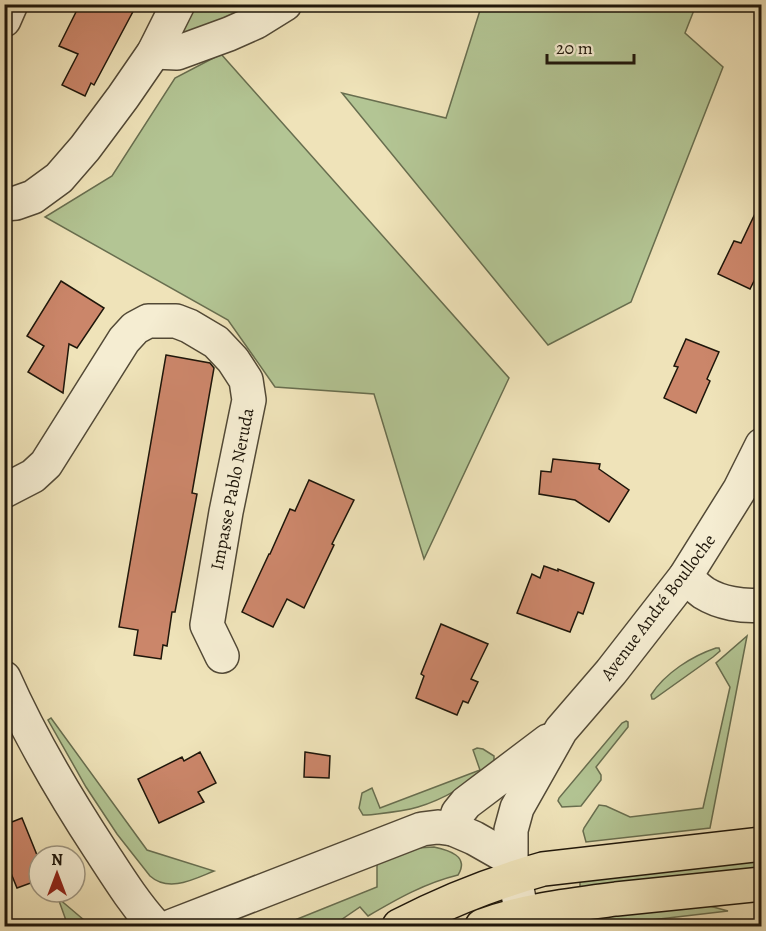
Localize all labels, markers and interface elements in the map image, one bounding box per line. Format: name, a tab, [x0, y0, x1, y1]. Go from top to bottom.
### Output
scale bar	[547, 27, 634, 65]
text: 20 m	[556, 36, 593, 60]
street label: Impasse Pablo Neruda	[205, 405, 260, 572]
street label: Avenue André Boulloche	[594, 529, 721, 686]
north arrow	[27, 844, 87, 904]
text: N	[51, 849, 63, 871]

